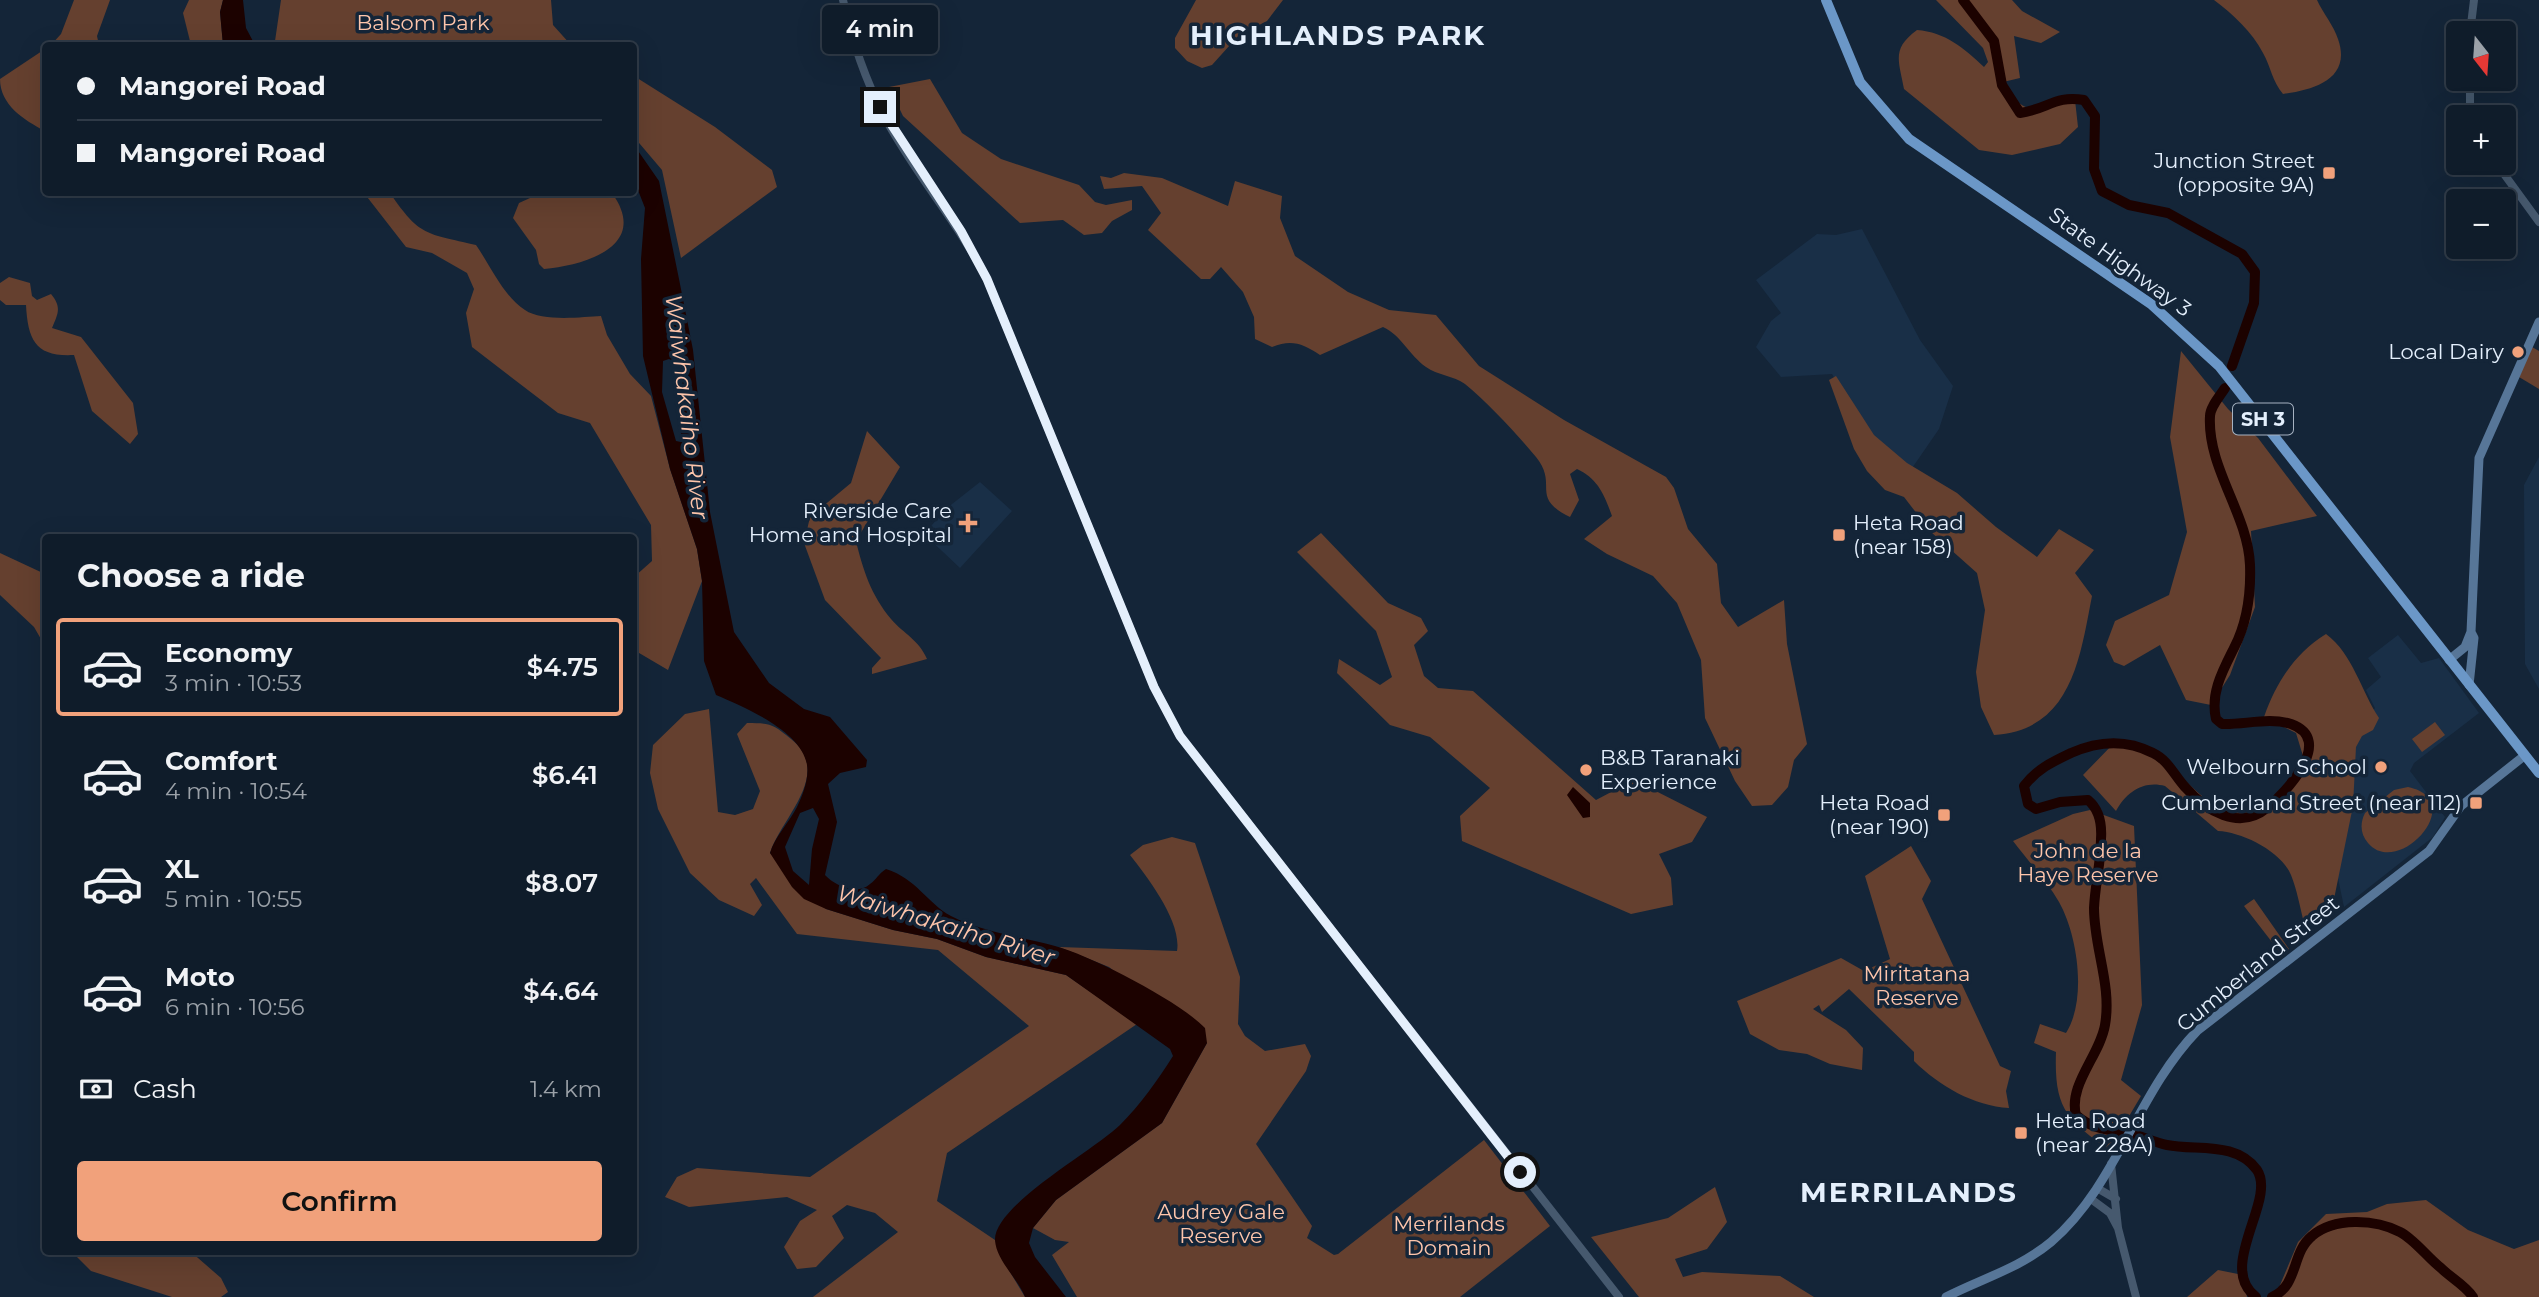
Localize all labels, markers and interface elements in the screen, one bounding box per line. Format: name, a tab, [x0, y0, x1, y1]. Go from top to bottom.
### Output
callout: 4 min	[822, 6, 938, 55]
park label: Balsom Park	[356, 10, 490, 35]
text: 4 min	[846, 15, 914, 43]
district label: HIGHLANDS PARK	[1190, 18, 1486, 52]
north arrow	[2446, 21, 2516, 91]
map controls	[2446, 21, 2516, 259]
text: Mangorei Road	[119, 70, 326, 102]
route end	[864, 91, 896, 123]
button: +	[2446, 105, 2516, 175]
text: Mangorei Road	[119, 137, 326, 169]
place label: Junction Street (opposite 9A)	[2153, 148, 2315, 197]
marker: Junction Street (opposite 9A)	[2321, 165, 2337, 181]
button: −	[2446, 189, 2516, 259]
street label: State Highway 3	[2044, 202, 2196, 322]
water label: Waiwhakaiho River	[659, 293, 715, 522]
place label: Local Dairy	[2388, 339, 2505, 364]
marker: Local Dairy	[2510, 344, 2526, 360]
road number: SH 3	[2233, 404, 2293, 434]
place label: Riverside Care Home and Hospital	[749, 498, 952, 547]
place label: Heta Road (near 158)	[1853, 510, 1964, 559]
marker: Riverside Care Home and Hospital	[958, 513, 978, 533]
marker: Heta Road (near 158)	[1831, 527, 1847, 543]
text: Choose a ride	[77, 556, 305, 595]
icon: car	[81, 636, 144, 699]
text: Economy	[165, 637, 292, 669]
text: $4.75	[527, 651, 598, 683]
text: 3 min · 10:53	[165, 669, 302, 697]
icon: car	[81, 744, 144, 807]
text: Comfort	[165, 745, 277, 777]
place label: B&B Taranaki Experience	[1600, 745, 1740, 794]
place label: Welbourn School	[2186, 754, 2367, 779]
text: $6.41	[532, 759, 598, 791]
marker: Welbourn School	[2373, 759, 2389, 775]
marker: B&B Taranaki Experience	[1578, 762, 1594, 778]
text: 4 min · 10:54	[165, 777, 307, 805]
place label: Heta Road (near 190)	[1819, 790, 1930, 839]
place label: Cumberland Street (near 112)	[2161, 790, 2462, 815]
marker: Cumberland Street (near 112)	[2468, 795, 2484, 811]
marker: Heta Road (near 190)	[1936, 807, 1952, 823]
park label: John de la Haye Reserve	[2017, 838, 2159, 887]
icon: car	[81, 852, 144, 915]
text: XL	[165, 853, 199, 885]
text: $8.07	[525, 867, 598, 899]
water label: Waiwhakaiho River	[834, 879, 1059, 972]
text: 5 min · 10:55	[165, 885, 302, 913]
street label: Cumberland Street	[2171, 890, 2344, 1037]
icon: car	[81, 960, 144, 1023]
text: Moto	[165, 961, 235, 993]
park label: Miritatana Reserve	[1863, 961, 1971, 1010]
text: $4.64	[523, 975, 598, 1007]
text: 6 min · 10:56	[165, 993, 304, 1021]
icon: cash	[77, 1070, 115, 1108]
text: Cash	[133, 1073, 197, 1105]
text: 1.4 km	[530, 1075, 602, 1103]
place label: Heta Road (near 228A)	[2035, 1108, 2154, 1157]
marker: Heta Road (near 228A)	[2013, 1125, 2029, 1141]
route start	[1504, 1156, 1536, 1188]
button: Confirm	[77, 1161, 602, 1241]
district label: MERRILANDS	[1800, 1175, 2018, 1209]
park label: Audrey Gale Reserve	[1157, 1199, 1285, 1248]
park label: Merrilands Domain	[1393, 1211, 1505, 1260]

